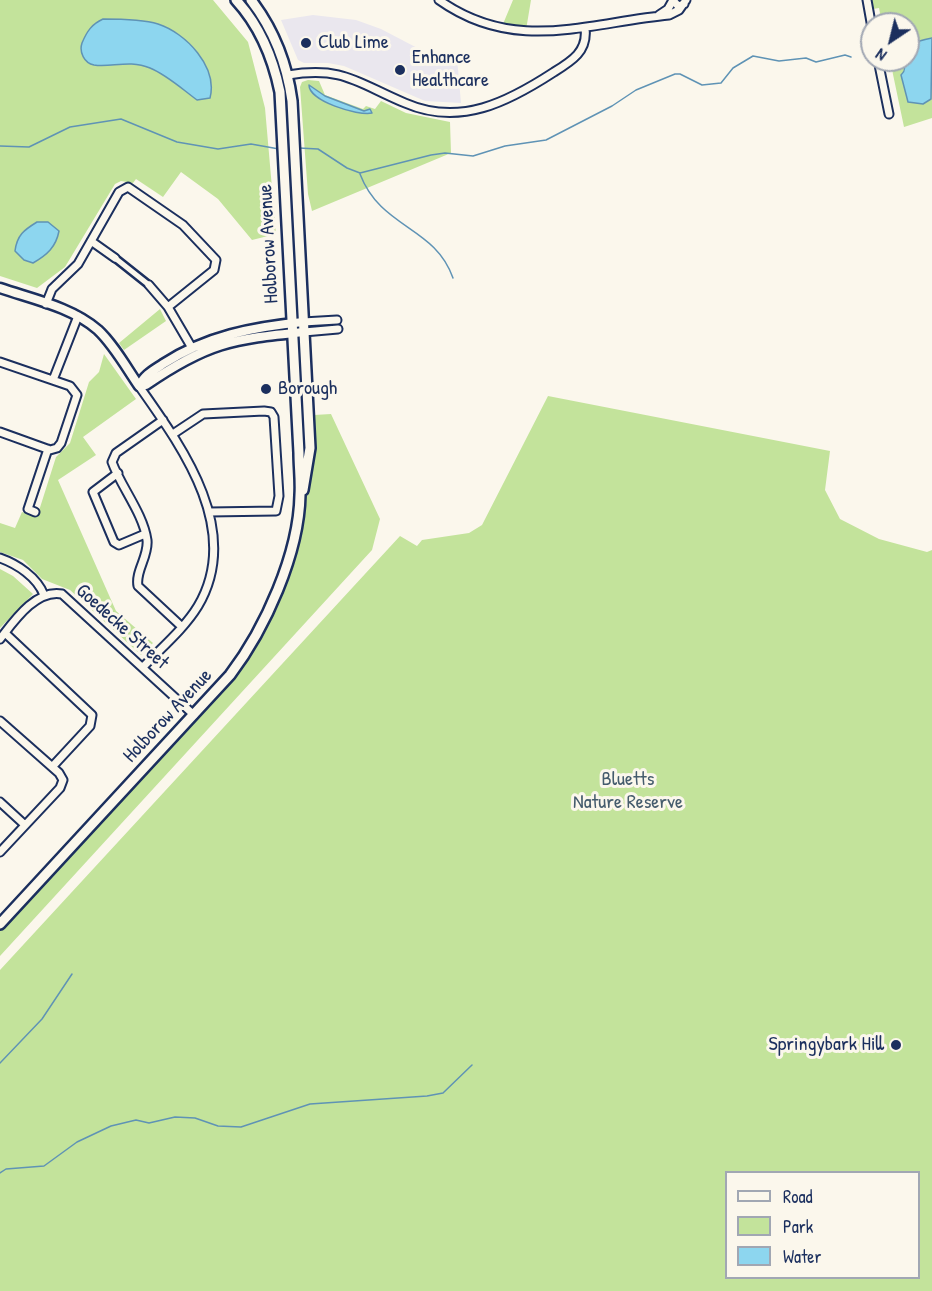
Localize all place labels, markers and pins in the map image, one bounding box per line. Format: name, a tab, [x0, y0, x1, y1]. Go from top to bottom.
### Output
place label: Club Lime	[318, 31, 389, 55]
marker: Club Lime	[299, 36, 313, 50]
place label: Enhance Healthcare	[412, 46, 489, 93]
marker: Enhance Healthcare	[393, 63, 407, 77]
place label: Borough	[278, 377, 337, 401]
marker: Borough	[259, 382, 273, 396]
place label: Springybark Hill	[769, 1033, 884, 1057]
marker: Springybark Hill	[889, 1038, 903, 1052]

